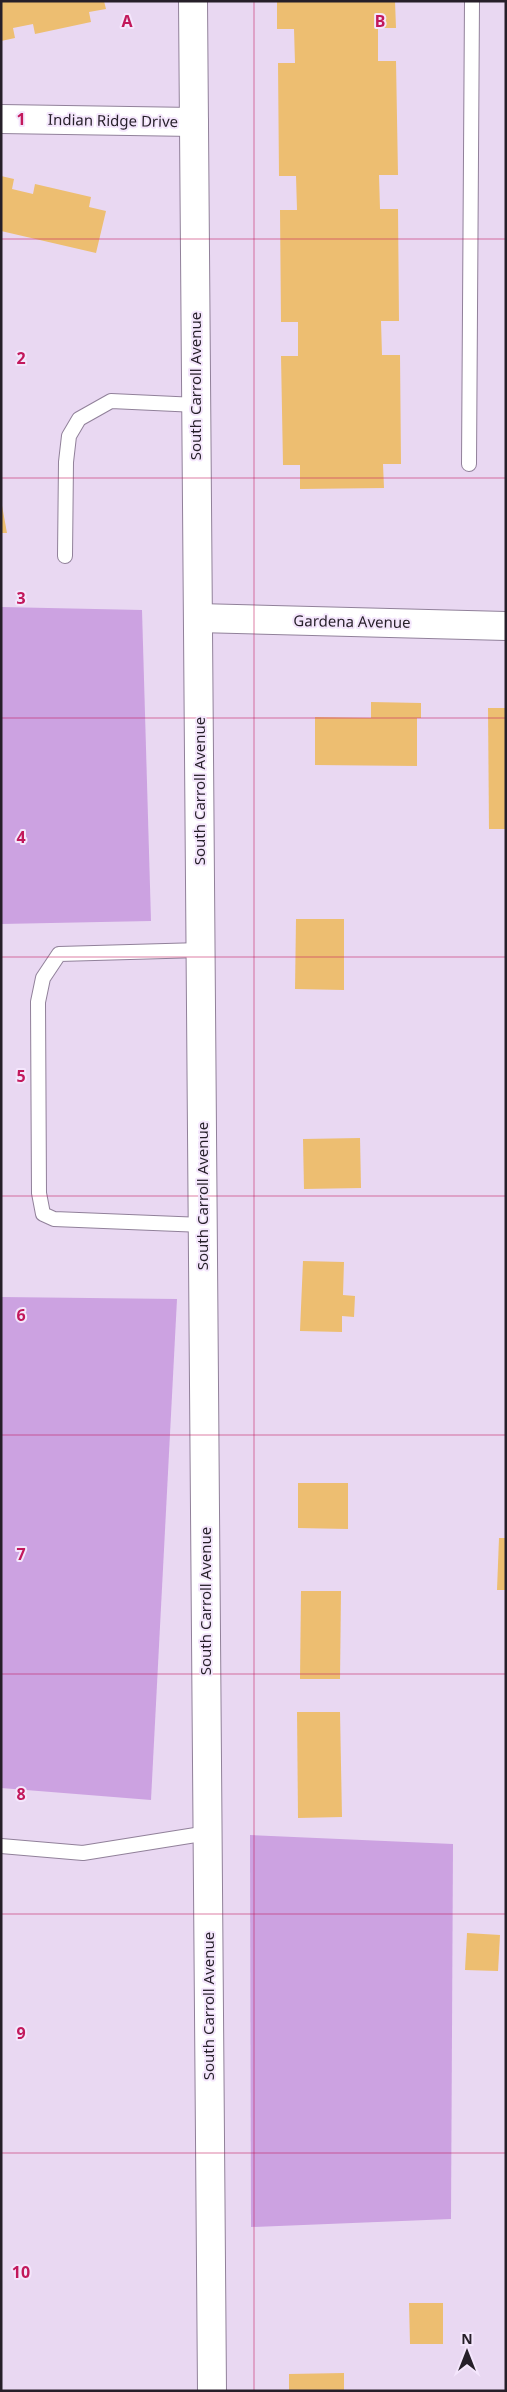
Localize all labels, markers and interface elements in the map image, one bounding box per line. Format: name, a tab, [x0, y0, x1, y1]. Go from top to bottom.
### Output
text: A	[121, 10, 133, 32]
text: B	[375, 10, 385, 32]
text: 1	[16, 108, 26, 130]
street label: Indian Ridge Drive	[48, 109, 178, 131]
street label: South Carroll Avenue	[185, 312, 205, 460]
text: 2	[16, 347, 26, 369]
text: 3	[16, 587, 26, 609]
street label: Gardena Avenue	[293, 610, 411, 632]
street label: South Carroll Avenue	[189, 717, 209, 865]
text: 4	[16, 826, 26, 848]
text: 5	[16, 1065, 26, 1087]
street label: South Carroll Avenue	[192, 1122, 212, 1270]
text: 6	[16, 1304, 26, 1326]
street label: South Carroll Avenue	[195, 1527, 215, 1675]
text: 7	[16, 1543, 26, 1565]
text: 8	[16, 1783, 26, 1805]
street label: South Carroll Avenue	[198, 1932, 218, 2080]
text: 9	[16, 2022, 26, 2044]
text: 10	[12, 2261, 30, 2283]
north arrow	[442, 2327, 492, 2377]
text: N	[461, 2329, 473, 2348]

